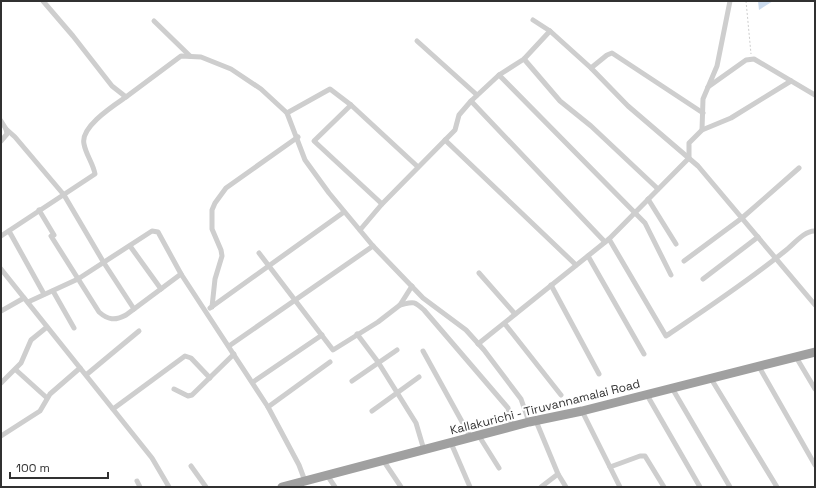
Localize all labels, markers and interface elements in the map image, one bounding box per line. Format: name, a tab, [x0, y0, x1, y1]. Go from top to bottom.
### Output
street label: Kallakurichi - Tiruvannamalai Road	[448, 376, 642, 438]
scale bar	[10, 454, 108, 480]
text: 100 m	[16, 460, 50, 476]

